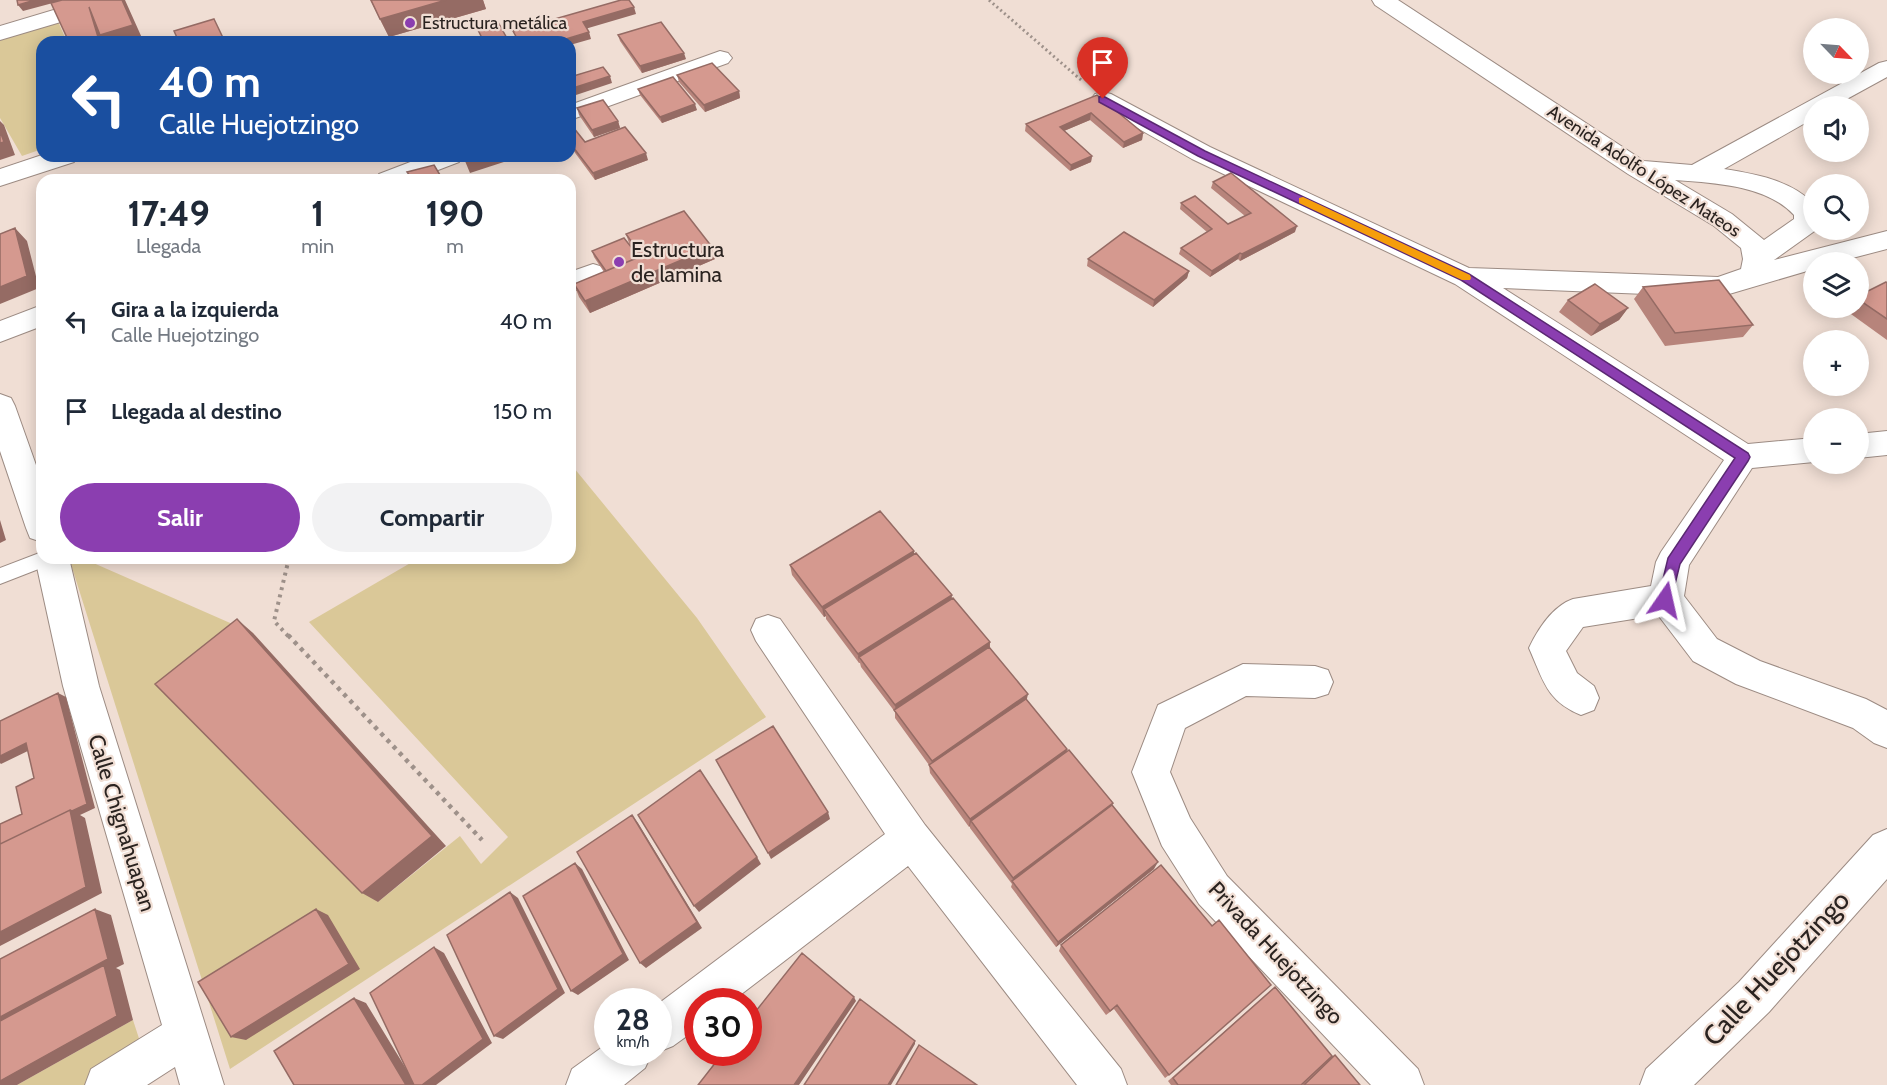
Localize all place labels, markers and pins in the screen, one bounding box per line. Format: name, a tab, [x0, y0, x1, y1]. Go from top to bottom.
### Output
place label: Estructura metálica	[422, 12, 567, 34]
marker: Estructura metálica	[403, 16, 417, 30]
pin	[1077, 37, 1128, 99]
place label: Estructura de lamina	[631, 236, 725, 288]
marker: Estructura de lamina	[612, 255, 626, 269]

